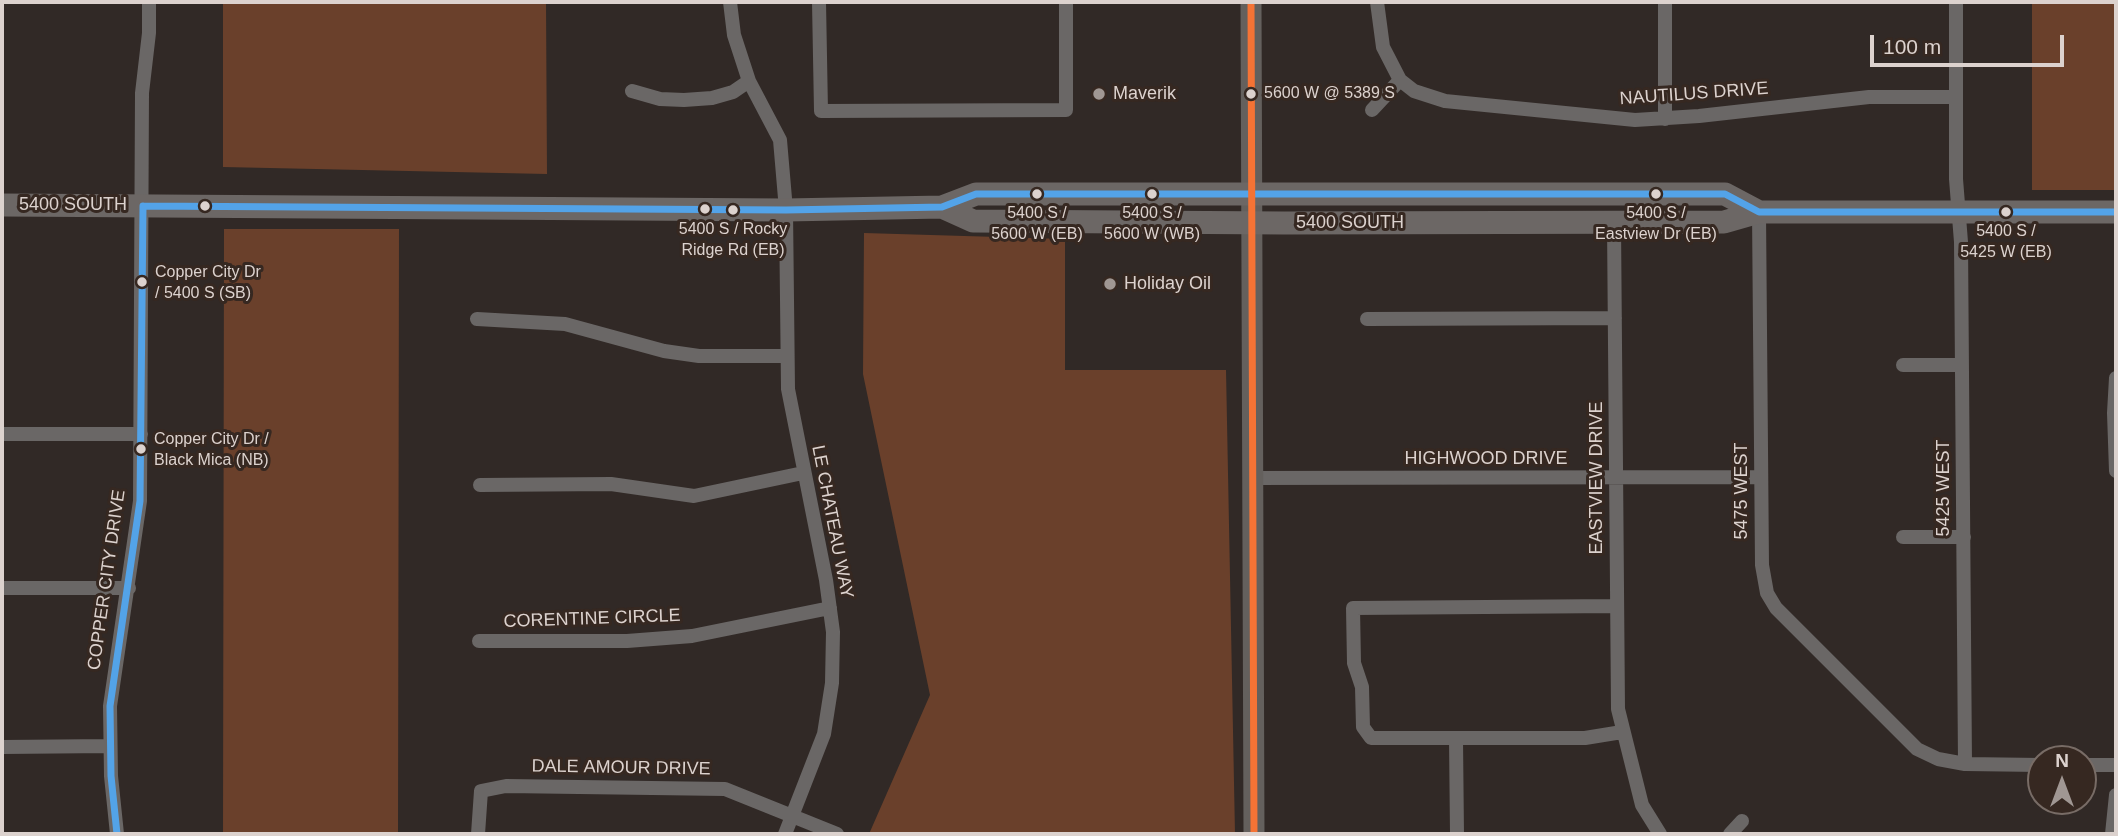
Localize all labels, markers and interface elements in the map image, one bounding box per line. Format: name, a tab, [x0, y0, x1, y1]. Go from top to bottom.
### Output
scale bar	[1873, 21, 2067, 65]
text: 100 m	[1883, 35, 1941, 58]
street label: NAUTILUS DRIVE	[1619, 78, 1769, 110]
place label: Maverik	[1113, 83, 1176, 105]
place label: 5600 W @ 5389 S	[1264, 84, 1395, 104]
marker: Maverik	[1091, 86, 1107, 102]
marker: 5600 W @ 5389 S	[1244, 87, 1258, 101]
marker: 5400 S / 5600 W (EB)	[1030, 187, 1044, 201]
marker: 5400 S / 5600 W (WB)	[1145, 187, 1159, 201]
marker: 5400 S / Eastview Dr (EB)	[1649, 187, 1663, 201]
street label: 5400 SOUTH	[19, 194, 127, 216]
unlabelled marker	[198, 199, 212, 213]
unlabelled marker	[698, 202, 712, 216]
marker: 5400 S / Rocky Ridge Rd (EB)	[726, 203, 740, 217]
place label: 5400 S / 5600 W (EB)	[991, 204, 1083, 242]
place label: 5400 S / 5600 W (WB)	[1104, 204, 1200, 242]
place label: 5400 S / Eastview Dr (EB)	[1595, 204, 1717, 242]
marker: 5400 S / 5425 W (EB)	[1999, 205, 2013, 219]
street label: 5400 SOUTH	[1296, 212, 1404, 234]
place label: 5400 S / Rocky Ridge Rd (EB)	[679, 220, 787, 258]
place label: 5400 S / 5425 W (EB)	[1960, 222, 2052, 260]
place label: Copper City Dr / 5400 S (SB)	[155, 263, 261, 301]
place label: Holiday Oil	[1124, 273, 1211, 295]
marker: Copper City Dr / 5400 S (SB)	[135, 275, 149, 289]
marker: Holiday Oil	[1102, 276, 1118, 292]
street label: EASTVIEW DRIVE	[1586, 401, 1608, 555]
place label: Copper City Dr / Black Mica (NB)	[154, 430, 269, 468]
street label: 5425 WEST	[1933, 439, 1955, 537]
marker: Copper City Dr / Black Mica (NB)	[134, 442, 148, 456]
street label: 5475 WEST	[1731, 442, 1753, 540]
street label: LE CHATEAU WAY	[807, 444, 857, 600]
street label: HIGHWOOD DRIVE	[1404, 448, 1568, 470]
street label: COPPER CITY DRIVE	[84, 488, 130, 672]
street label: CORENTINE CIRCLE	[503, 605, 681, 633]
north arrow	[2027, 745, 2097, 815]
text: N	[2055, 750, 2069, 771]
street label: DALE AMOUR DRIVE	[531, 756, 711, 780]

